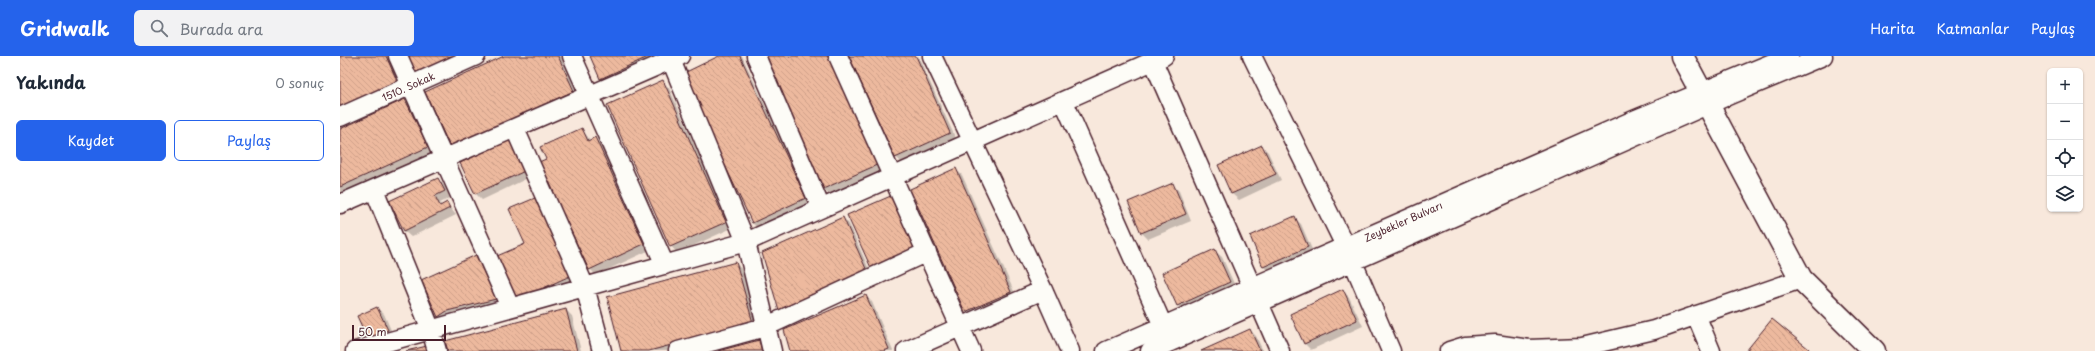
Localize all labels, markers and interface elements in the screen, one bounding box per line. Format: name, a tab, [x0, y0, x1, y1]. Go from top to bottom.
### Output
search box	[134, 10, 414, 46]
text: Gridwalk	[20, 14, 110, 42]
icon: search	[148, 17, 170, 39]
text: Burada ara	[180, 17, 263, 40]
text: Harita	[1870, 18, 1915, 39]
text: Katmanlar	[1937, 18, 2009, 39]
text: Paylaş	[2031, 18, 2075, 39]
street label: 1510. Sokak	[379, 68, 437, 104]
map controls	[2047, 68, 2083, 212]
button: +	[2047, 68, 2083, 104]
text: Yakında	[16, 69, 86, 95]
text: 0 sonuç	[275, 73, 324, 92]
button: −	[2047, 104, 2083, 140]
button: Kaydet	[16, 120, 166, 161]
button: Paylaş	[174, 120, 324, 161]
button: locate	[2047, 140, 2083, 176]
button: layers	[2047, 176, 2083, 212]
street label: Zeybekler Bulvarı	[1361, 197, 1445, 246]
scale bar	[352, 323, 446, 342]
text: 50 m	[358, 323, 387, 340]

